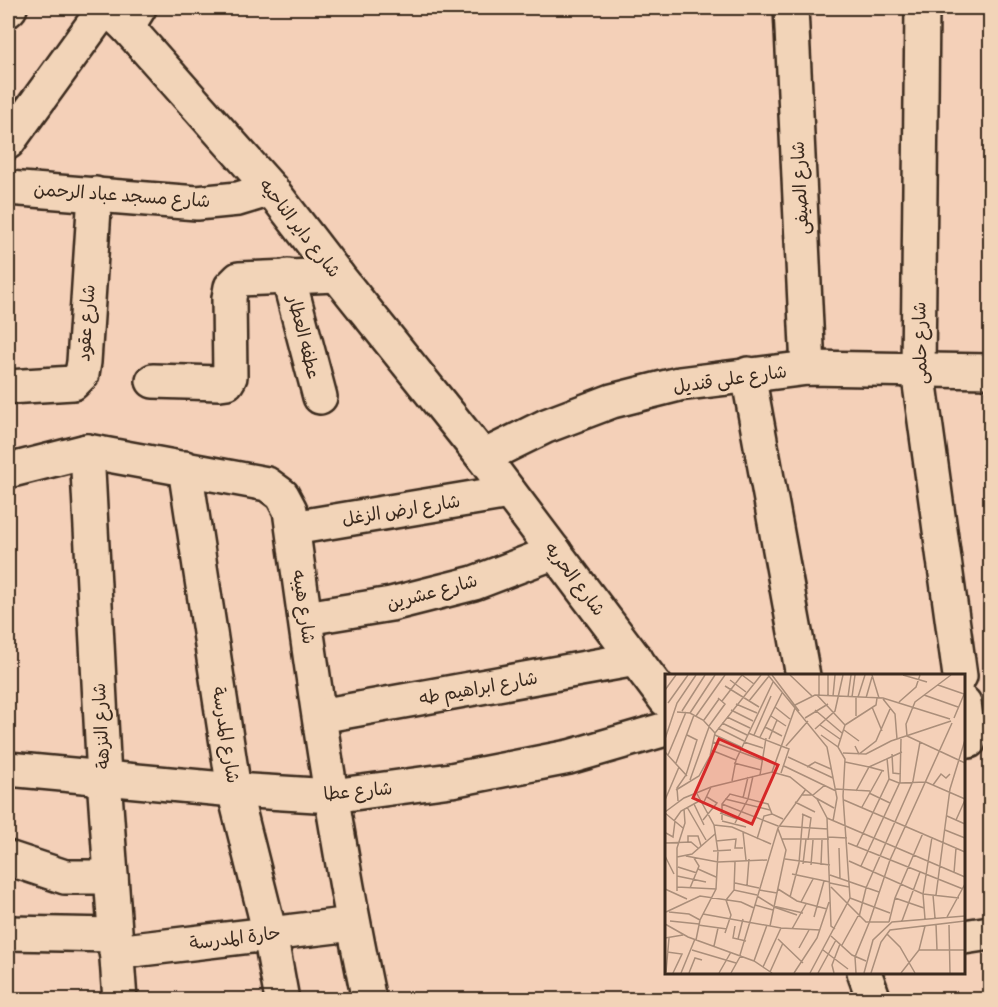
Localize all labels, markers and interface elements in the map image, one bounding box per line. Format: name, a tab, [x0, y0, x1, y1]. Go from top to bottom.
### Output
street label: شارع الصيفى	[787, 140, 814, 235]
street label: شارع داير الناحيه	[254, 174, 345, 282]
street label: شارع مسجد عباد الرحمن	[33, 178, 211, 213]
street label: شارع عقود	[72, 284, 101, 362]
street label: عطفه العطار	[282, 291, 325, 381]
street label: شارع حلمى	[908, 301, 933, 384]
street label: شارع على قنديل	[672, 360, 788, 399]
street label: شارع ارض الزغل	[340, 490, 462, 531]
street label: شارع الحريه	[539, 538, 610, 621]
street label: شارع هيبه	[287, 568, 320, 646]
street label: شارع عشرين	[384, 569, 480, 616]
street label: شارع ابراهيم طه	[417, 667, 540, 712]
inset map	[665, 674, 965, 974]
street label: شارع النزهة	[88, 682, 115, 770]
street label: شارع المدرسة	[207, 685, 244, 785]
street label: شارع عطا	[323, 777, 394, 806]
street label: حارة المدرسة	[188, 921, 282, 956]

